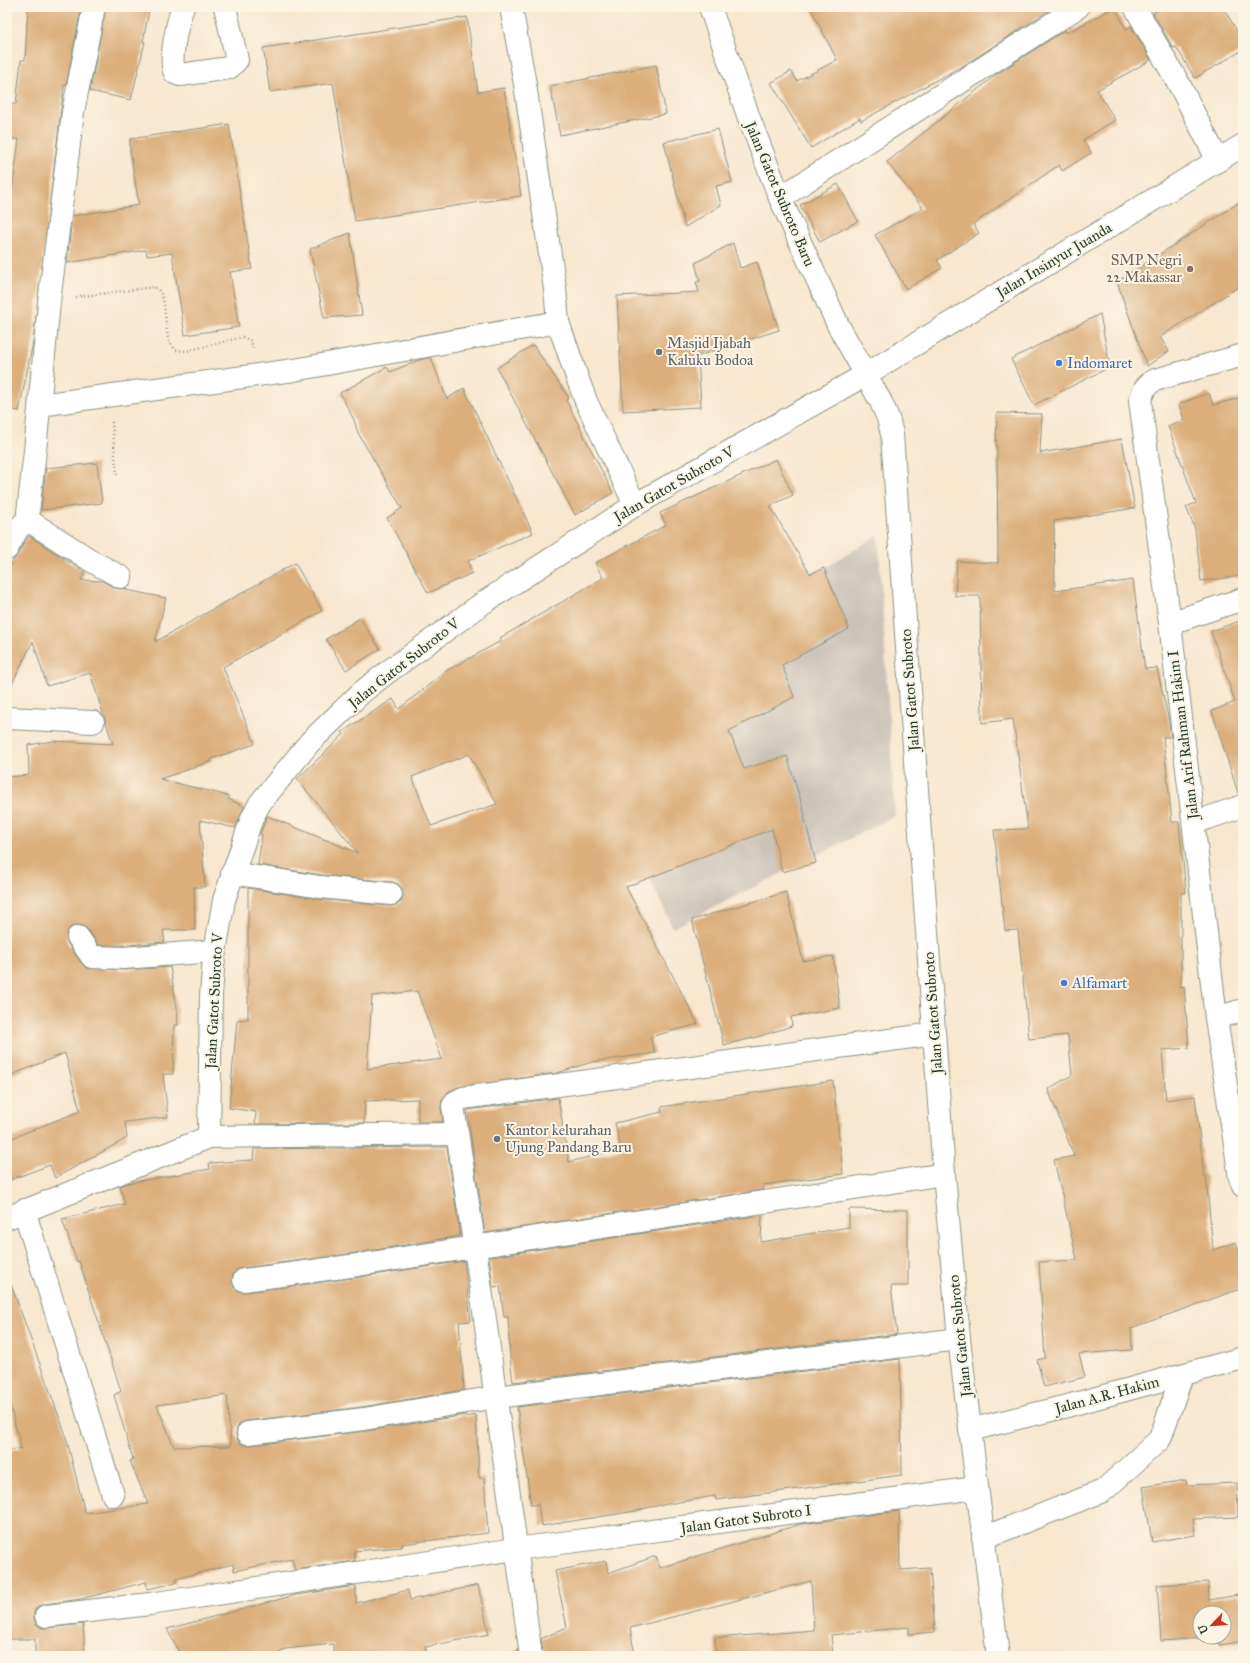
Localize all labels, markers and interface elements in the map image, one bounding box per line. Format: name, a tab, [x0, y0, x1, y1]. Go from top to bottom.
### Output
street label: Jalan Gatot Subroto Baru	[740, 117, 819, 270]
street label: Jalan Insinyur Juanda	[991, 218, 1116, 304]
place label: SMP Negri 22 Makassar	[1106, 251, 1182, 286]
marker: SMP Negri 22 Makassar	[1185, 264, 1195, 274]
place label: Masjid Ijabah Kaluku Bodoa	[667, 334, 754, 369]
marker: Masjid Ijabah Kaluku Bodoa	[654, 347, 664, 357]
place label: Indomaret	[1067, 354, 1133, 372]
marker: Indomaret	[1054, 358, 1064, 368]
street label: Jalan Gatot Subroto V	[609, 442, 739, 528]
street label: Jalan Gatot Subroto V	[343, 614, 464, 714]
street label: Jalan Gatot Subroto	[897, 628, 924, 754]
street label: Jalan Arif Rahman Hakim I	[1164, 649, 1204, 823]
street label: Jalan Gatot Subroto V	[201, 932, 228, 1072]
street label: Jalan Gatot Subroto	[920, 951, 947, 1077]
place label: Alfamart	[1071, 974, 1128, 992]
marker: Alfamart	[1059, 978, 1069, 988]
place label: Kantor kelurahan Ujung Pandang Baru	[505, 1121, 632, 1156]
marker: Kantor kelurahan Ujung Pandang Baru	[492, 1134, 502, 1144]
street label: Jalan Gatot Subroto	[945, 1274, 977, 1400]
street label: Jalan A.R. Hakim	[1051, 1372, 1162, 1419]
street label: Jalan Gatot Subroto I	[677, 1501, 813, 1538]
north arrow	[1192, 1605, 1232, 1645]
text: U	[1196, 1622, 1211, 1636]

